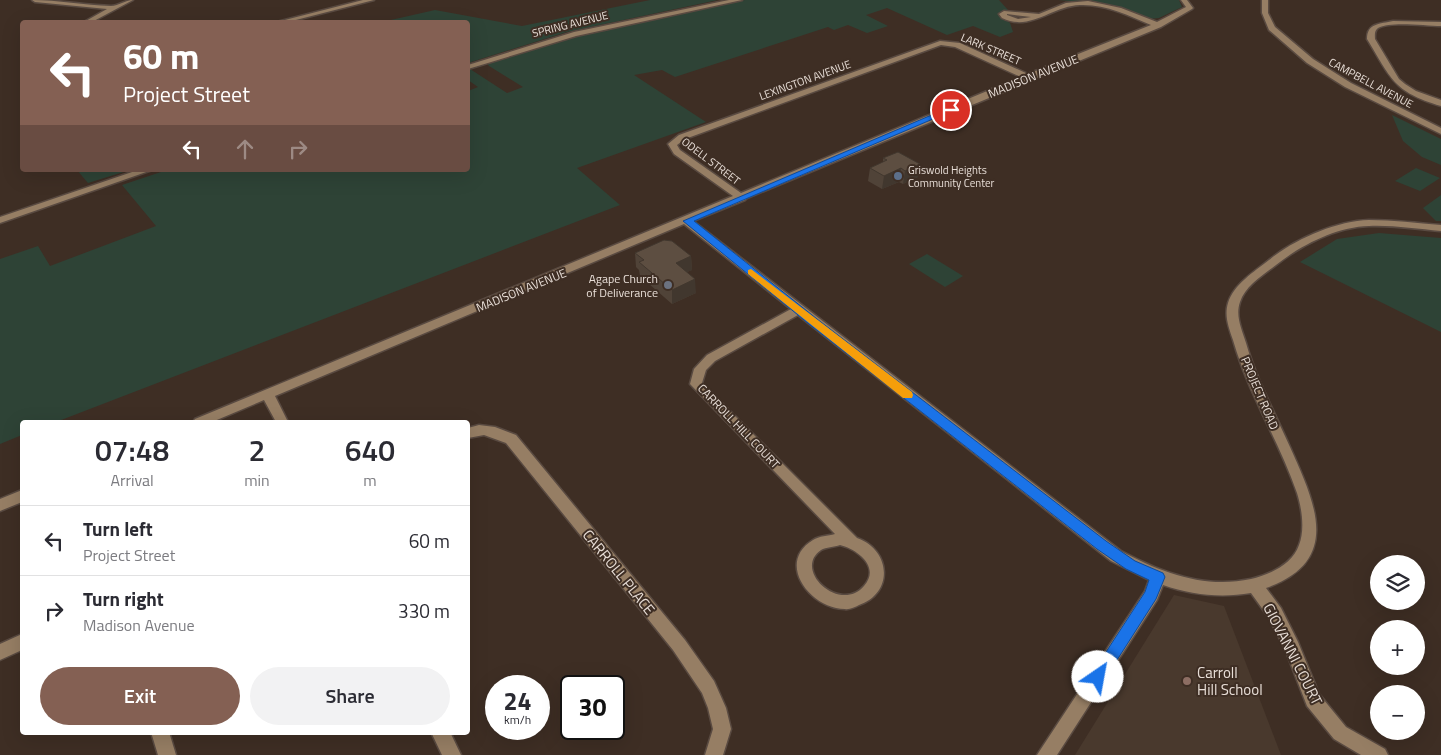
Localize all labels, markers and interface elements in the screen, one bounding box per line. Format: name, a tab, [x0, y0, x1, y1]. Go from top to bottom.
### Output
street label: SPRING AVENUE	[530, 7, 610, 41]
text: 60 m	[123, 29, 199, 83]
street label: LARK STREET	[959, 29, 1024, 69]
icon: left	[40, 40, 105, 105]
street label: MADISON AVENUE	[985, 49, 1081, 103]
street label: CAMPBELL AVENUE	[1326, 54, 1416, 112]
street label: LEXINGTON AVENUE	[757, 56, 853, 104]
text: Project Street	[123, 77, 250, 111]
pin	[930, 89, 972, 131]
icon: arrive	[937, 96, 965, 124]
street label: ODELL STREET	[678, 134, 744, 189]
icon: left	[178, 135, 206, 163]
icon: ahead	[231, 135, 259, 163]
icon: right	[284, 135, 312, 163]
place label: Griswold Heights Community Center	[908, 162, 995, 191]
marker: Griswold Heights Community Center	[892, 170, 904, 182]
street label: MADISON AVENUE	[473, 263, 569, 317]
place label: Agape Church of Deliverance	[586, 269, 658, 302]
marker: Agape Church of Deliverance	[662, 279, 674, 291]
street label: PROJECT ROAD	[1236, 354, 1284, 433]
street label: CARROLL HILL COURT	[693, 379, 785, 473]
text: 07:48	[95, 427, 169, 473]
text: 2	[249, 427, 265, 473]
text: 640	[345, 427, 395, 473]
text: Arrival	[110, 468, 154, 492]
text: min	[244, 468, 270, 492]
text: m	[363, 468, 377, 492]
text: Turn left	[83, 514, 153, 543]
street label: CARROLL PLACE	[577, 524, 661, 620]
text: 60 m	[409, 526, 450, 555]
icon: left	[40, 527, 68, 555]
text: Project Street	[83, 543, 175, 567]
map controls	[1370, 555, 1425, 740]
button: layers	[1370, 555, 1425, 610]
text: Turn right	[83, 584, 164, 613]
text: 330 m	[398, 596, 450, 625]
icon: right	[40, 597, 68, 625]
street label: GIOVANNI COURT	[1257, 599, 1329, 709]
text: Madison Avenue	[83, 613, 194, 637]
button: +	[1370, 620, 1425, 675]
position arrow	[1071, 650, 1123, 702]
place label: Carroll Hill School	[1197, 661, 1263, 701]
button: Exit	[40, 667, 240, 725]
button: Share	[250, 667, 450, 725]
speed limit sign: 30	[560, 675, 625, 740]
marker: Carroll Hill School	[1181, 675, 1193, 687]
text: 24	[503, 682, 532, 720]
button: −	[1370, 685, 1425, 740]
text: km/h	[504, 710, 531, 729]

